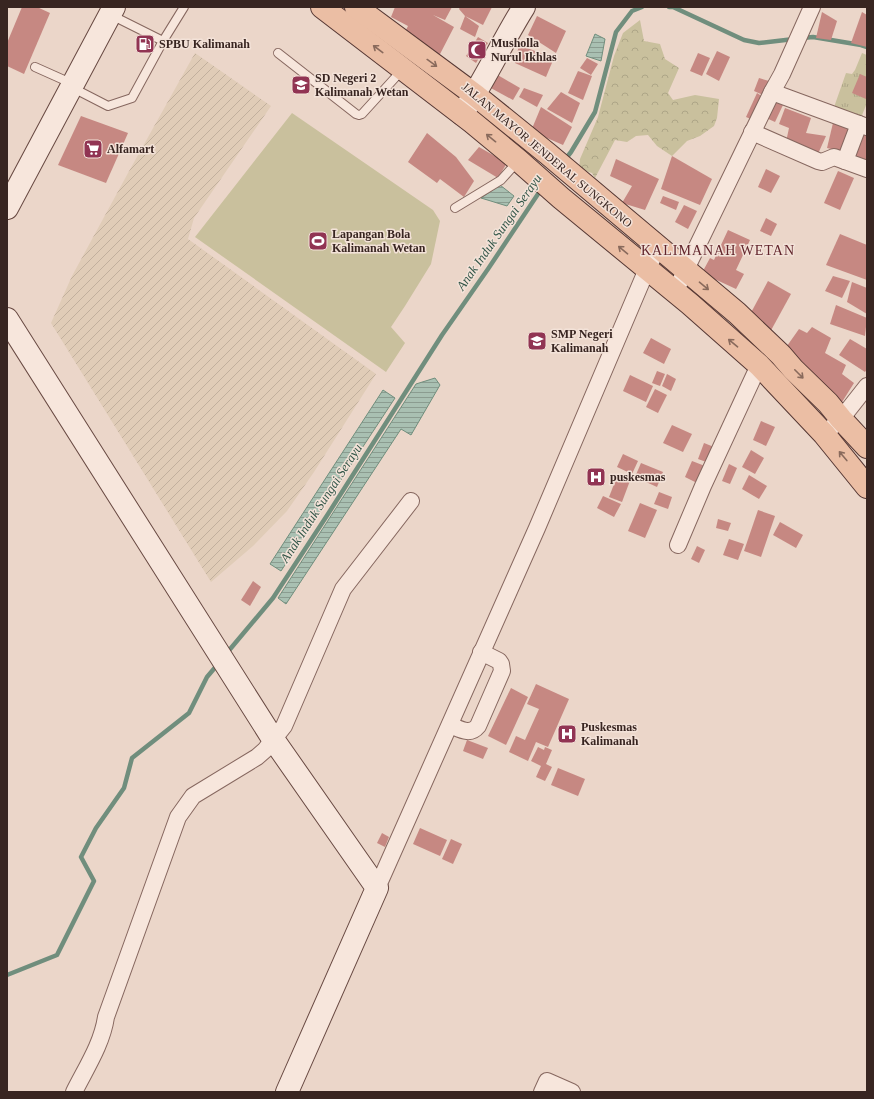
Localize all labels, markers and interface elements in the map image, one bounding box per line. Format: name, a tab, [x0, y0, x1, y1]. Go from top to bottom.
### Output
fuel station icon: SPBU Kalimanah	[134, 33, 156, 55]
place label: Musholla Nurul Ikhlas	[491, 36, 557, 64]
place label: SPBU Kalimanah	[159, 37, 250, 51]
mosque icon: Musholla Nurul Ikhlas	[466, 39, 488, 61]
one-way arrow	[373, 45, 384, 54]
one-way arrow	[427, 59, 438, 67]
place label: SD Negeri 2 Kalimanah Wetan	[315, 71, 409, 99]
school or university icon: SD Negeri 2 Kalimanah Wetan	[290, 74, 312, 96]
street label: JALAN MAYOR JENDERAL SUNGKONO	[459, 80, 635, 231]
one-way arrow	[486, 134, 497, 143]
supermarket icon: Alfamart	[82, 138, 104, 160]
place label: Alfamart	[107, 142, 154, 156]
water label: Anak Induk Sungai Serayu	[453, 171, 545, 294]
place label: Lapangan Bola Kalimanah Wetan	[332, 227, 426, 255]
sports icon: Lapangan Bola Kalimanah Wetan	[307, 230, 329, 252]
district label: KALIMANAH WETAN	[641, 243, 795, 258]
one-way arrow	[618, 245, 629, 254]
one-way arrow	[699, 281, 709, 291]
place label: SMP Negeri Kalimanah	[551, 327, 613, 355]
school or university icon: SMP Negeri Kalimanah	[526, 330, 548, 352]
one-way arrow	[728, 338, 738, 347]
one-way arrow	[794, 370, 804, 379]
water label: Anak Induk Sungai Serayu	[277, 441, 365, 566]
one-way arrow	[838, 451, 847, 462]
hospital icon: puskesmas	[585, 466, 607, 488]
place label: puskesmas	[610, 470, 666, 484]
place label: Puskesmas Kalimanah	[581, 720, 639, 748]
hospital icon: Puskesmas Kalimanah	[556, 723, 578, 745]

